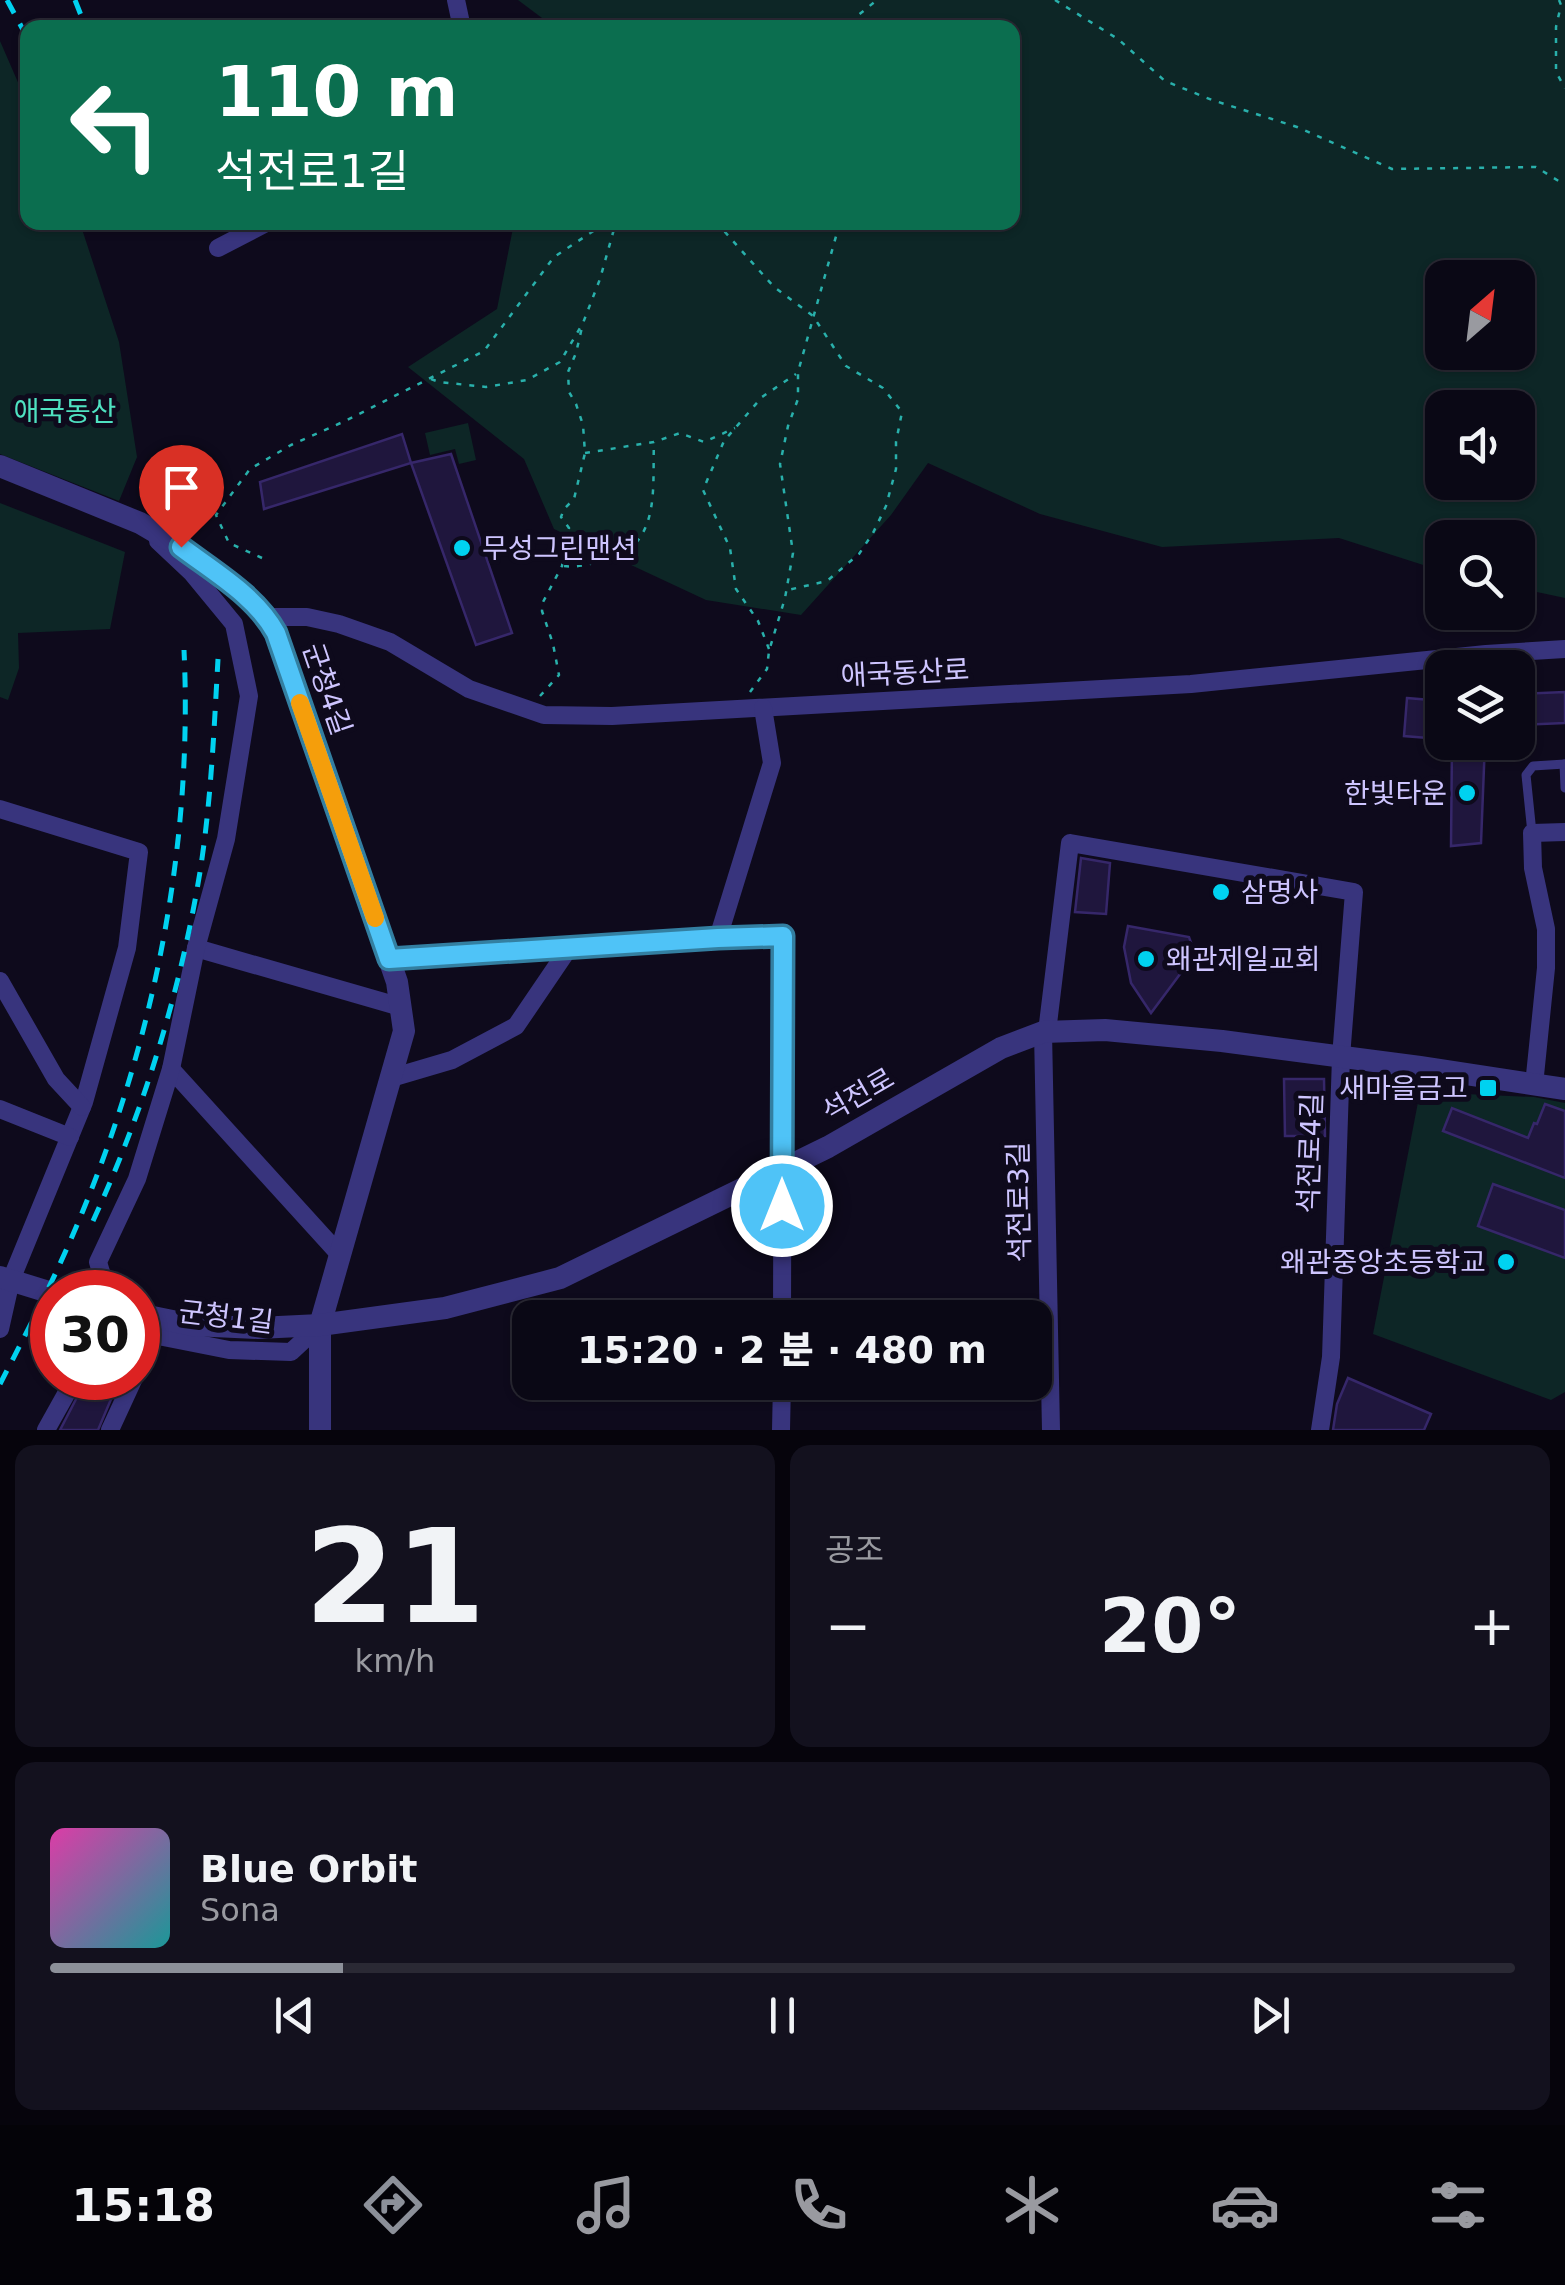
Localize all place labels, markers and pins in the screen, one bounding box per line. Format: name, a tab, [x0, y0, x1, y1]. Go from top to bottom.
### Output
pin	[139, 445, 224, 548]
place label: 무성그린맨션	[482, 532, 637, 565]
marker: 무성그린맨션	[451, 537, 473, 559]
place label: 한빛타운	[1344, 777, 1447, 810]
marker: 한빛타운	[1456, 782, 1478, 804]
place label: 삼명사	[1241, 876, 1318, 909]
marker: 삼명사	[1210, 881, 1232, 903]
place label: 왜관제일교회	[1166, 943, 1321, 976]
marker: 왜관제일교회	[1135, 948, 1157, 970]
place label: 새마을금고	[1339, 1072, 1468, 1105]
marker: 새마을금고	[1477, 1077, 1499, 1099]
place label: 왜관중앙초등학교	[1280, 1246, 1486, 1279]
marker: 왜관중앙초등학교	[1495, 1251, 1517, 1273]

